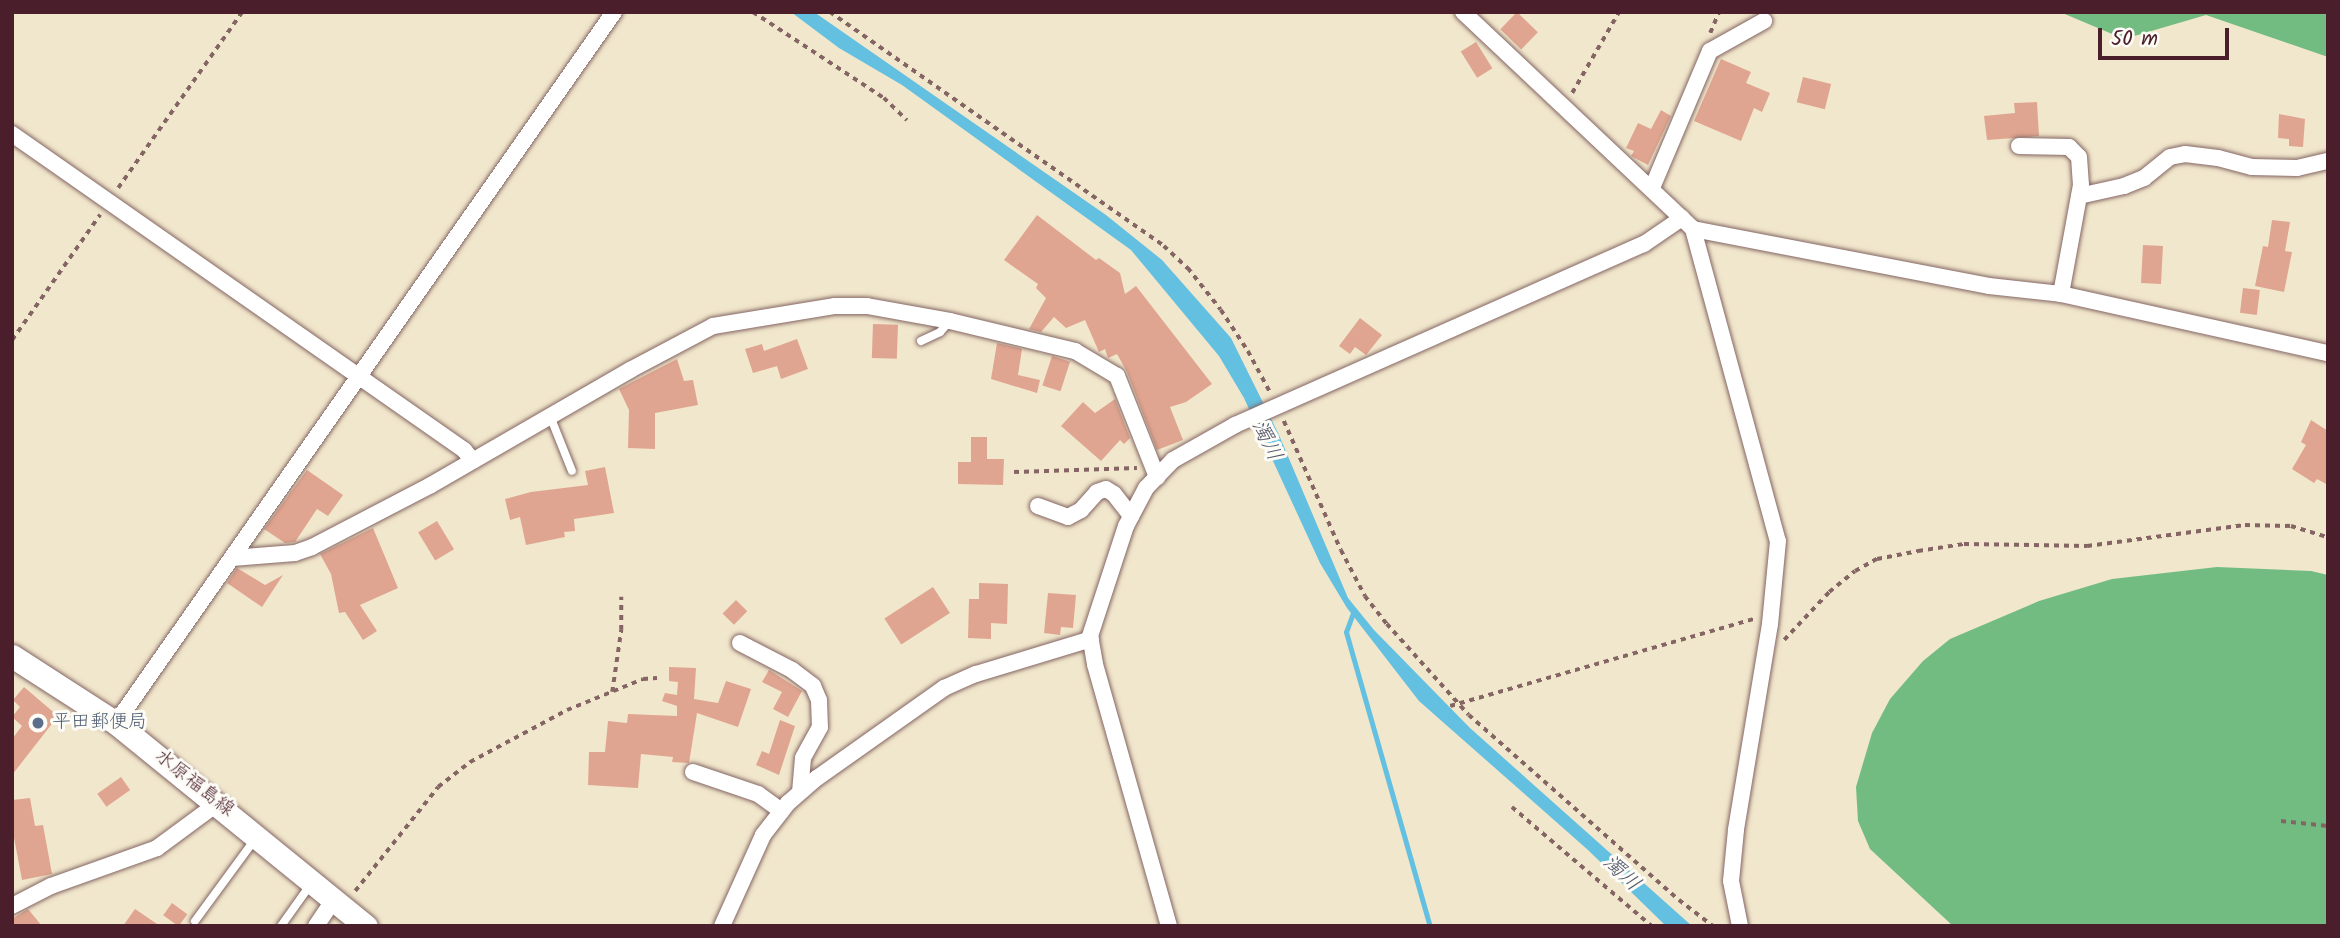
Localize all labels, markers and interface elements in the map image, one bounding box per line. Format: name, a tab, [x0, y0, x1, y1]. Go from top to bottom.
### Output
scale bar	[2102, 14, 2233, 58]
text: 50 m	[2111, 23, 2158, 56]
water label: 濁川	[1245, 417, 1287, 465]
place label: 平田郵便局	[52, 712, 147, 734]
marker: 平田郵便局	[30, 715, 46, 731]
street label: 水原福島線	[150, 746, 238, 822]
water label: 濁川	[1597, 850, 1645, 898]

